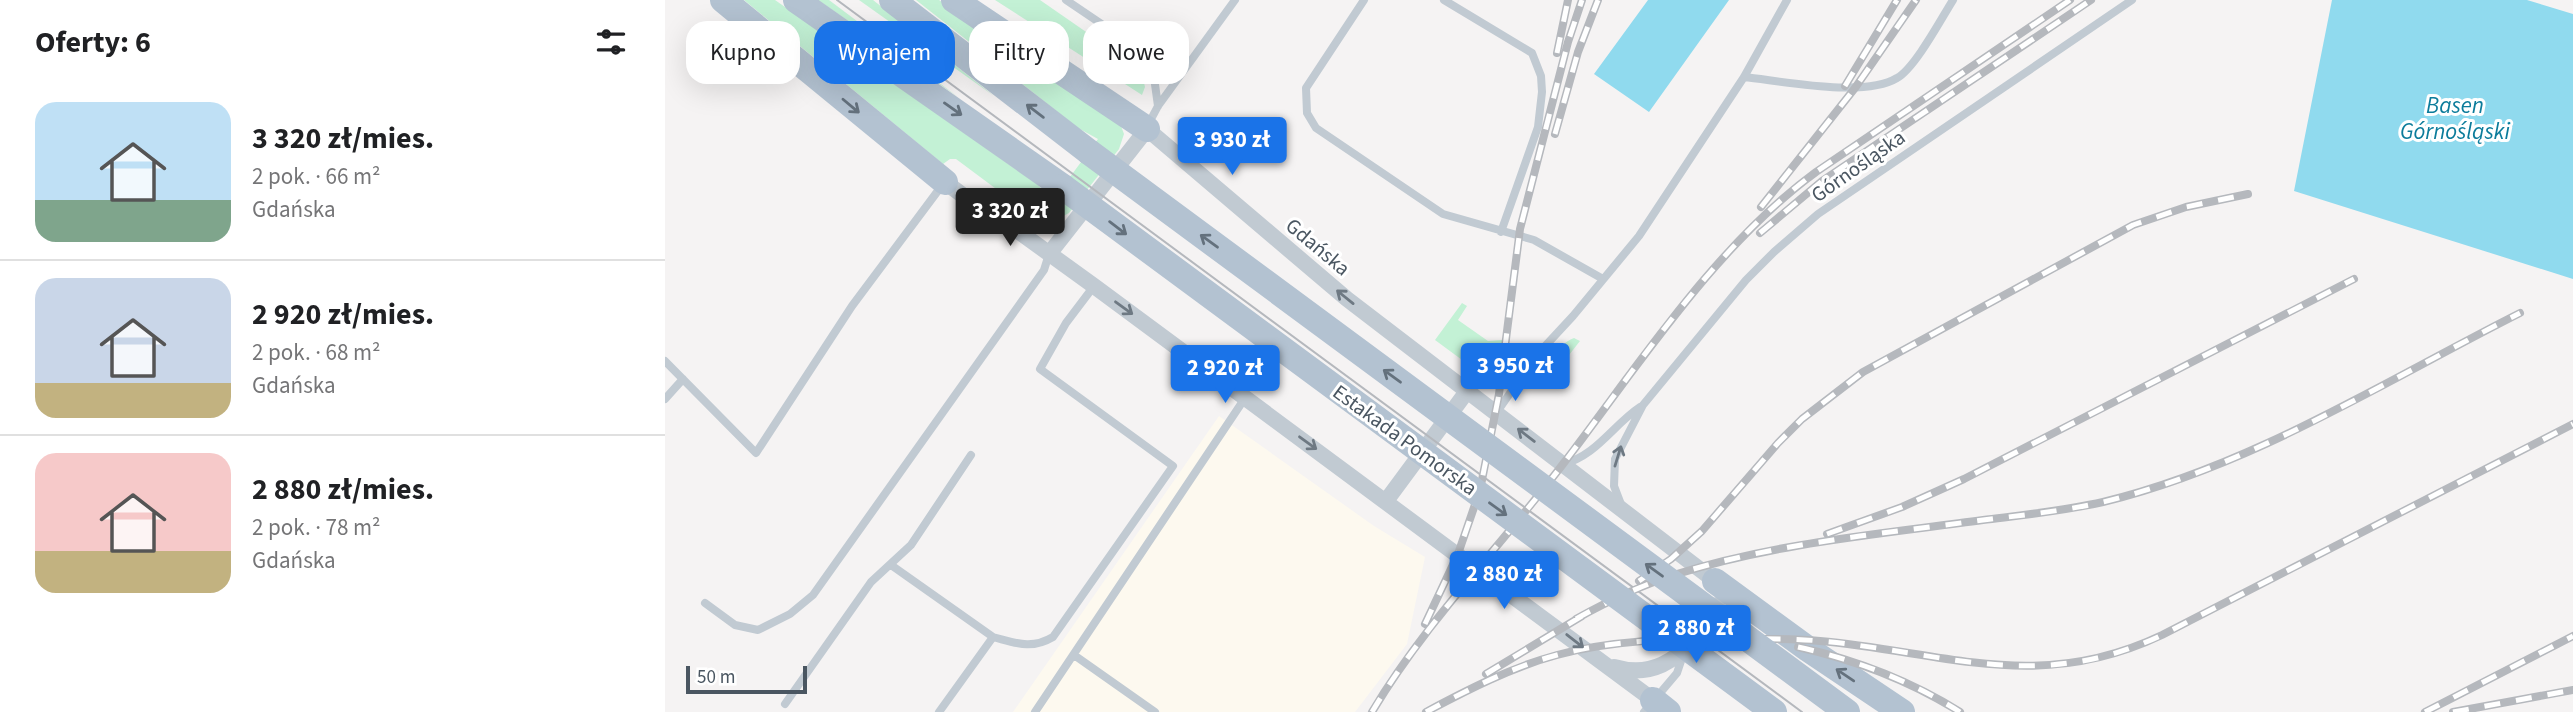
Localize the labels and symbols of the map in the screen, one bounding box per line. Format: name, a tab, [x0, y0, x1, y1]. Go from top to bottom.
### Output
water label: Basen Górnośląski	[2400, 89, 2511, 148]
one-way arrow	[842, 99, 860, 114]
one-way arrow	[943, 102, 962, 116]
one-way arrow	[1026, 103, 1044, 118]
pin: 3 930 zł	[1160, 118, 1304, 177]
street label: Górnośląska	[1805, 123, 1911, 209]
pin: 3 320 zł	[938, 188, 1082, 248]
street label: Gdańska	[1279, 211, 1357, 283]
one-way arrow	[1108, 221, 1127, 235]
one-way arrow	[1200, 234, 1219, 248]
one-way arrow	[1336, 289, 1354, 304]
one-way arrow	[1115, 301, 1133, 316]
pin: 3 950 zł	[1443, 344, 1587, 403]
pin: 2 920 zł	[1153, 346, 1297, 405]
one-way arrow	[1383, 369, 1402, 384]
street label: Estakada Pomorska	[1327, 377, 1483, 503]
one-way arrow	[1517, 427, 1535, 442]
one-way arrow	[1298, 436, 1316, 451]
one-way arrow	[1613, 445, 1626, 467]
one-way arrow	[1488, 501, 1507, 516]
pin: 2 880 zł	[1432, 552, 1576, 611]
one-way arrow	[1645, 562, 1664, 577]
pin: 2 880 zł	[1624, 606, 1768, 665]
one-way arrow	[1565, 633, 1584, 648]
scale bar	[686, 663, 807, 695]
one-way arrow	[1836, 668, 1855, 682]

